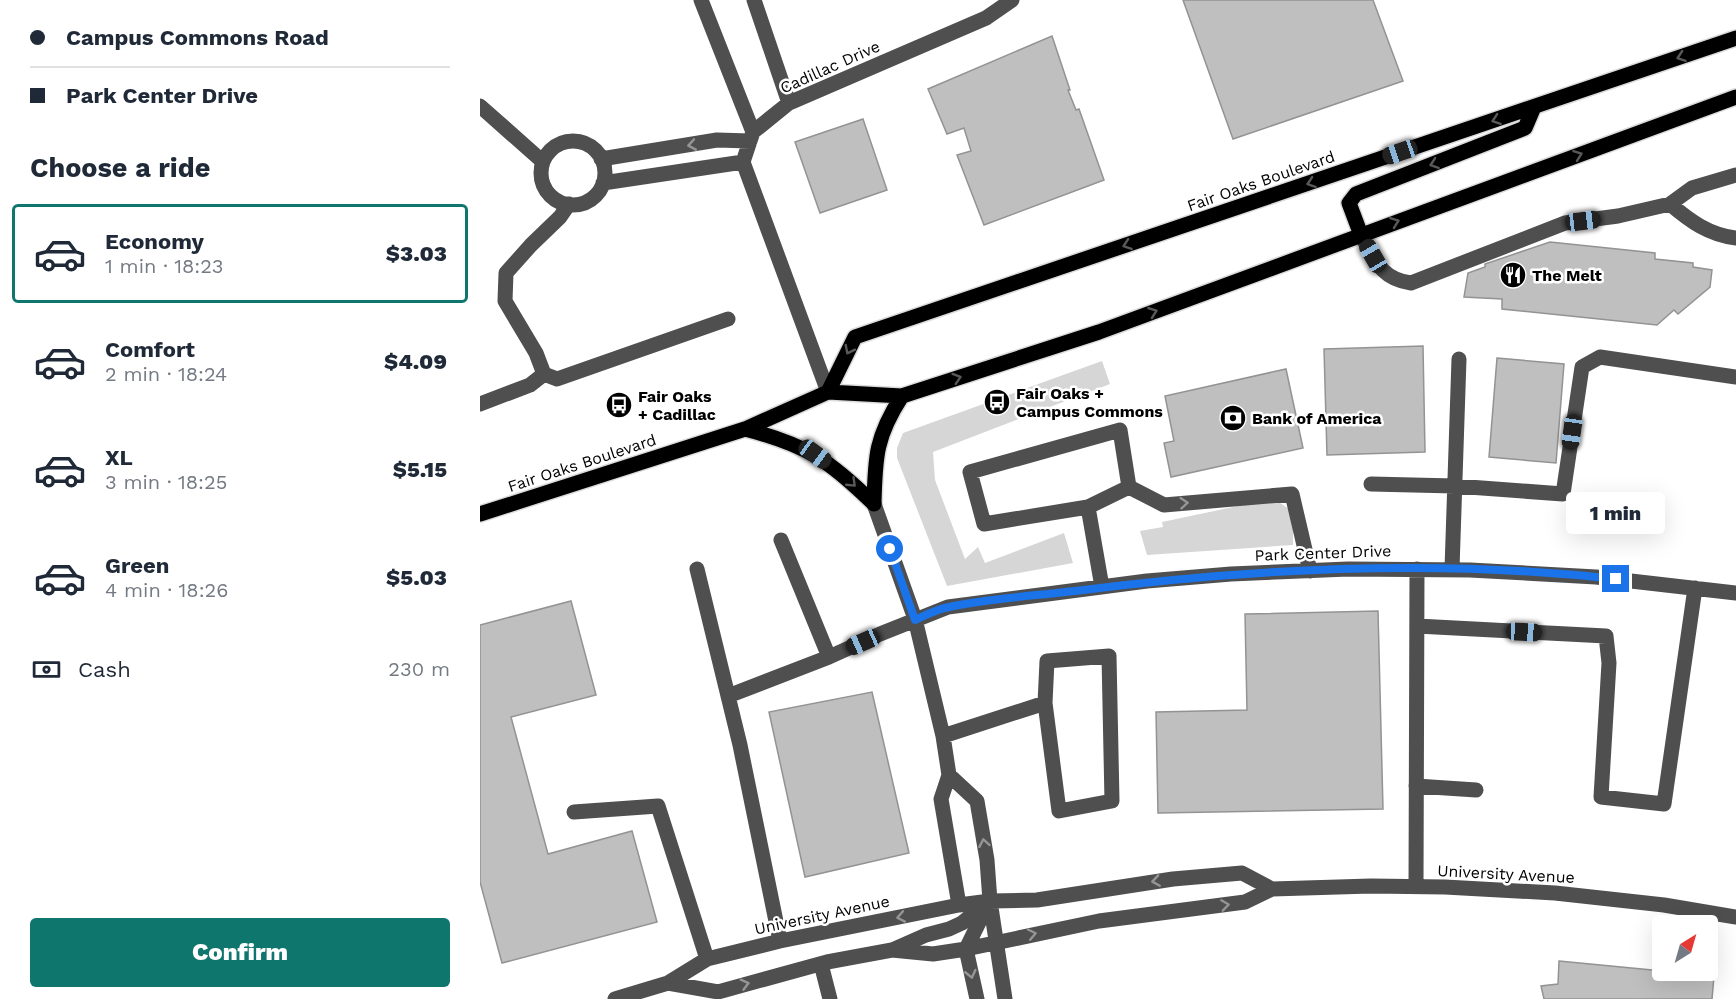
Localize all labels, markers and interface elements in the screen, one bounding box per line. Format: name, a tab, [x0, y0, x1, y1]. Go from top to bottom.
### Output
text: Campus Commons Road	[66, 25, 329, 50]
street label: Cadillac Drive	[777, 36, 883, 98]
one-way arrow	[1676, 50, 1687, 63]
text: Park Center Drive	[66, 83, 258, 108]
one-way arrow	[1491, 113, 1502, 125]
one-way arrow	[687, 138, 697, 150]
car	[1380, 138, 1420, 166]
street label: Fair Oaks Boulevard	[1185, 147, 1337, 215]
one-way arrow	[1572, 150, 1583, 162]
text: Choose a ride	[30, 152, 210, 184]
one-way arrow	[1429, 157, 1440, 170]
one-way arrow	[1306, 175, 1317, 188]
car	[1564, 210, 1602, 232]
one-way arrow	[1390, 217, 1400, 230]
icon: car	[33, 227, 87, 281]
text: Economy	[105, 229, 204, 254]
car	[1356, 236, 1390, 276]
one-way arrow	[1122, 238, 1133, 251]
text: $3.03	[386, 241, 447, 266]
text: 1 min · 18:23	[105, 254, 224, 278]
restaurant icon: The Melt	[1498, 260, 1528, 290]
place label: The Melt	[1532, 266, 1602, 285]
one-way arrow	[1148, 306, 1158, 319]
icon: car	[33, 335, 87, 389]
text: Comfort	[105, 337, 195, 362]
one-way arrow	[845, 343, 857, 354]
text: $4.09	[384, 349, 447, 374]
text: 2 min · 18:24	[105, 362, 227, 386]
one-way arrow	[951, 372, 962, 385]
place label: Fair Oaks + Campus Commons	[1016, 384, 1163, 421]
place label: Fair Oaks + Cadillac	[638, 387, 716, 424]
bus stop icon: Fair Oaks + Campus Commons	[982, 387, 1012, 417]
bus stop icon: Fair Oaks + Cadillac	[604, 390, 634, 420]
bank icon: Bank of America	[1218, 403, 1248, 433]
place label: Bank of America	[1252, 409, 1382, 428]
car	[1561, 413, 1583, 451]
street label: Fair Oaks Boulevard	[505, 430, 659, 496]
car	[795, 436, 835, 472]
icon: car	[33, 443, 87, 497]
text: XL	[105, 445, 133, 470]
text: $5.15	[393, 457, 447, 482]
text: 3 min · 18:25	[105, 470, 227, 494]
one-way arrow	[846, 476, 856, 487]
callout: 1 min	[1566, 492, 1666, 534]
one-way arrow	[1179, 497, 1188, 510]
text: 1 min	[1590, 501, 1641, 525]
route start	[876, 535, 903, 562]
street label: Park Center Drive	[1254, 541, 1392, 565]
icon: car	[33, 551, 87, 605]
text: Green	[105, 553, 169, 578]
text: $5.03	[386, 565, 447, 590]
route end	[1602, 565, 1629, 592]
text: 4 min · 18:26	[105, 578, 228, 602]
car	[1506, 622, 1542, 642]
car	[843, 626, 883, 658]
icon: cash	[30, 653, 63, 686]
text: Cash	[78, 657, 131, 682]
text: 230 m	[388, 657, 450, 681]
one-way arrow	[978, 838, 991, 848]
street label: University Avenue	[1437, 861, 1575, 887]
one-way arrow	[1151, 875, 1160, 887]
street label: University Avenue	[753, 891, 891, 939]
one-way arrow	[1220, 899, 1229, 911]
one-way arrow	[896, 910, 906, 923]
north arrow	[1652, 915, 1718, 981]
map controls	[1652, 915, 1718, 981]
button: Confirm	[30, 918, 450, 987]
one-way arrow	[1027, 928, 1037, 941]
one-way arrow	[964, 969, 977, 979]
one-way arrow	[740, 979, 750, 991]

